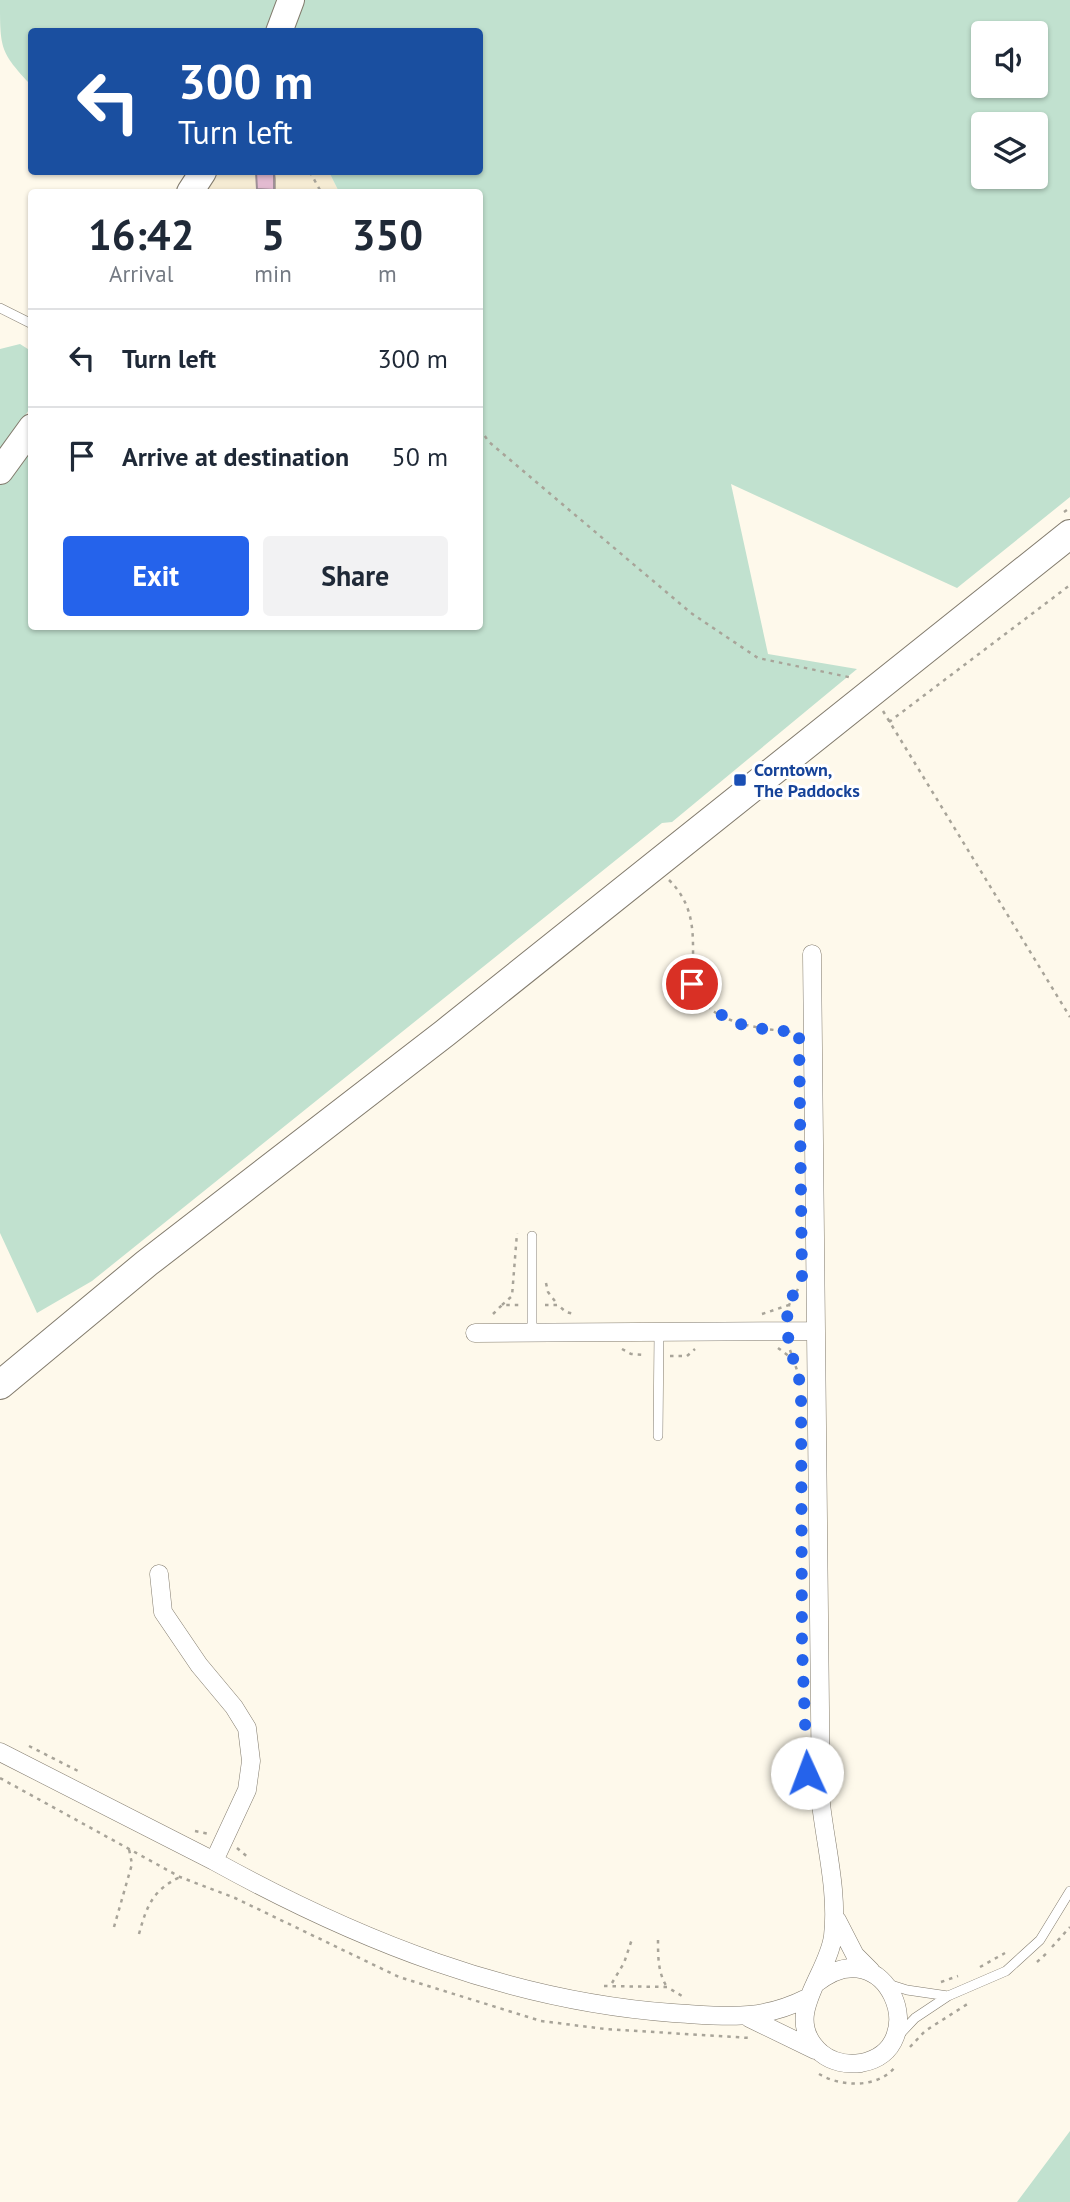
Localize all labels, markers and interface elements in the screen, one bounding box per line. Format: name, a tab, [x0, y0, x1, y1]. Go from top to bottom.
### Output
map controls	[971, 21, 1048, 189]
button: sound	[971, 21, 1048, 98]
text: 300 m	[178, 49, 313, 113]
icon: left	[63, 56, 154, 147]
text: Turn left	[178, 111, 293, 153]
button: layers	[971, 112, 1048, 189]
text: 16:42	[88, 207, 194, 262]
text: 5	[261, 207, 285, 262]
text: 350	[352, 207, 423, 262]
text: Arrival	[109, 259, 173, 288]
text: min	[254, 259, 292, 288]
text: m	[378, 259, 397, 288]
icon: left	[63, 339, 101, 377]
text: Turn left	[122, 342, 216, 375]
text: 300 m	[377, 342, 448, 375]
icon: arrive	[63, 437, 101, 475]
text: Arrive at destination	[122, 440, 349, 473]
text: 50 m	[392, 440, 448, 473]
button: Exit	[63, 536, 249, 616]
button: Share	[263, 536, 448, 616]
place label: Corntown, The Paddocks	[754, 758, 860, 802]
marker: Corntown, The Paddocks	[732, 772, 748, 788]
pin	[662, 954, 722, 1014]
icon: arrive	[673, 965, 711, 1003]
position arrow	[770, 1736, 844, 1810]

